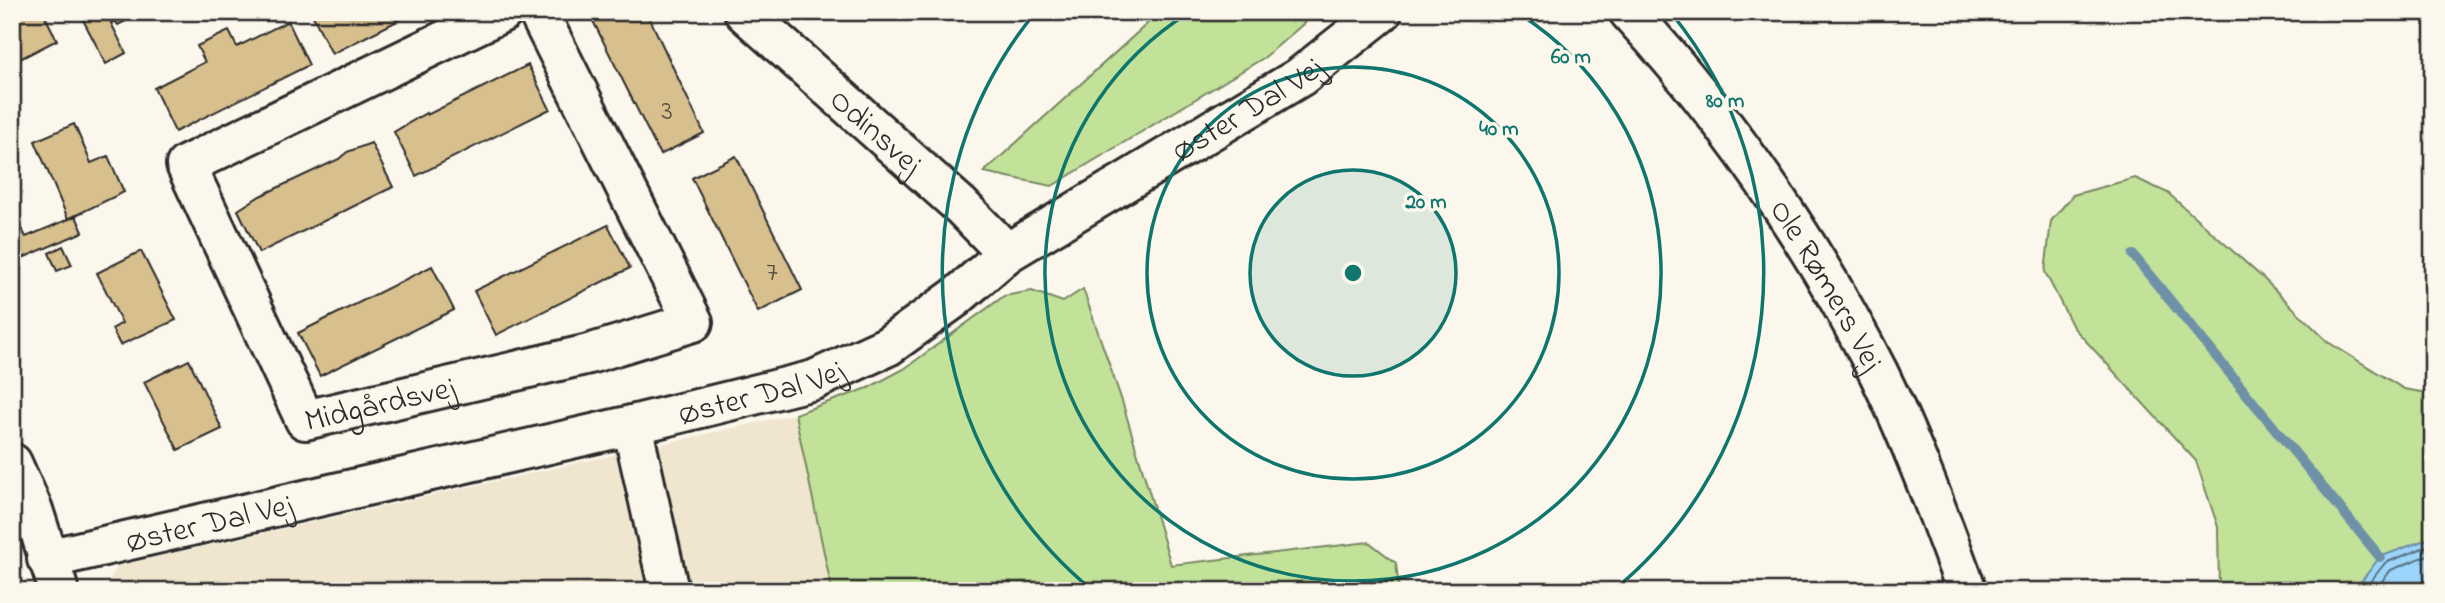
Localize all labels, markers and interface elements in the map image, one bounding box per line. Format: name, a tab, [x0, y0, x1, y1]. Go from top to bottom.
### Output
text: 60 m	[1551, 43, 1591, 73]
street label: Øster Dal Vej	[1163, 47, 1335, 176]
street label: Odinsvej	[817, 79, 932, 188]
text: 80 m	[1705, 87, 1744, 117]
house number: 3	[661, 92, 673, 133]
text: 40 m	[1479, 115, 1519, 145]
text: 20 m	[1404, 188, 1447, 218]
street label: Ole Rømers Vej	[1756, 191, 1894, 381]
house number: 7	[766, 253, 778, 294]
centre of rings	[1341, 261, 1365, 285]
street label: Øster Dal Vej	[673, 349, 854, 440]
street label: Midgårdsvej	[301, 366, 461, 446]
street label: Øster Dal Vej	[121, 483, 298, 567]

